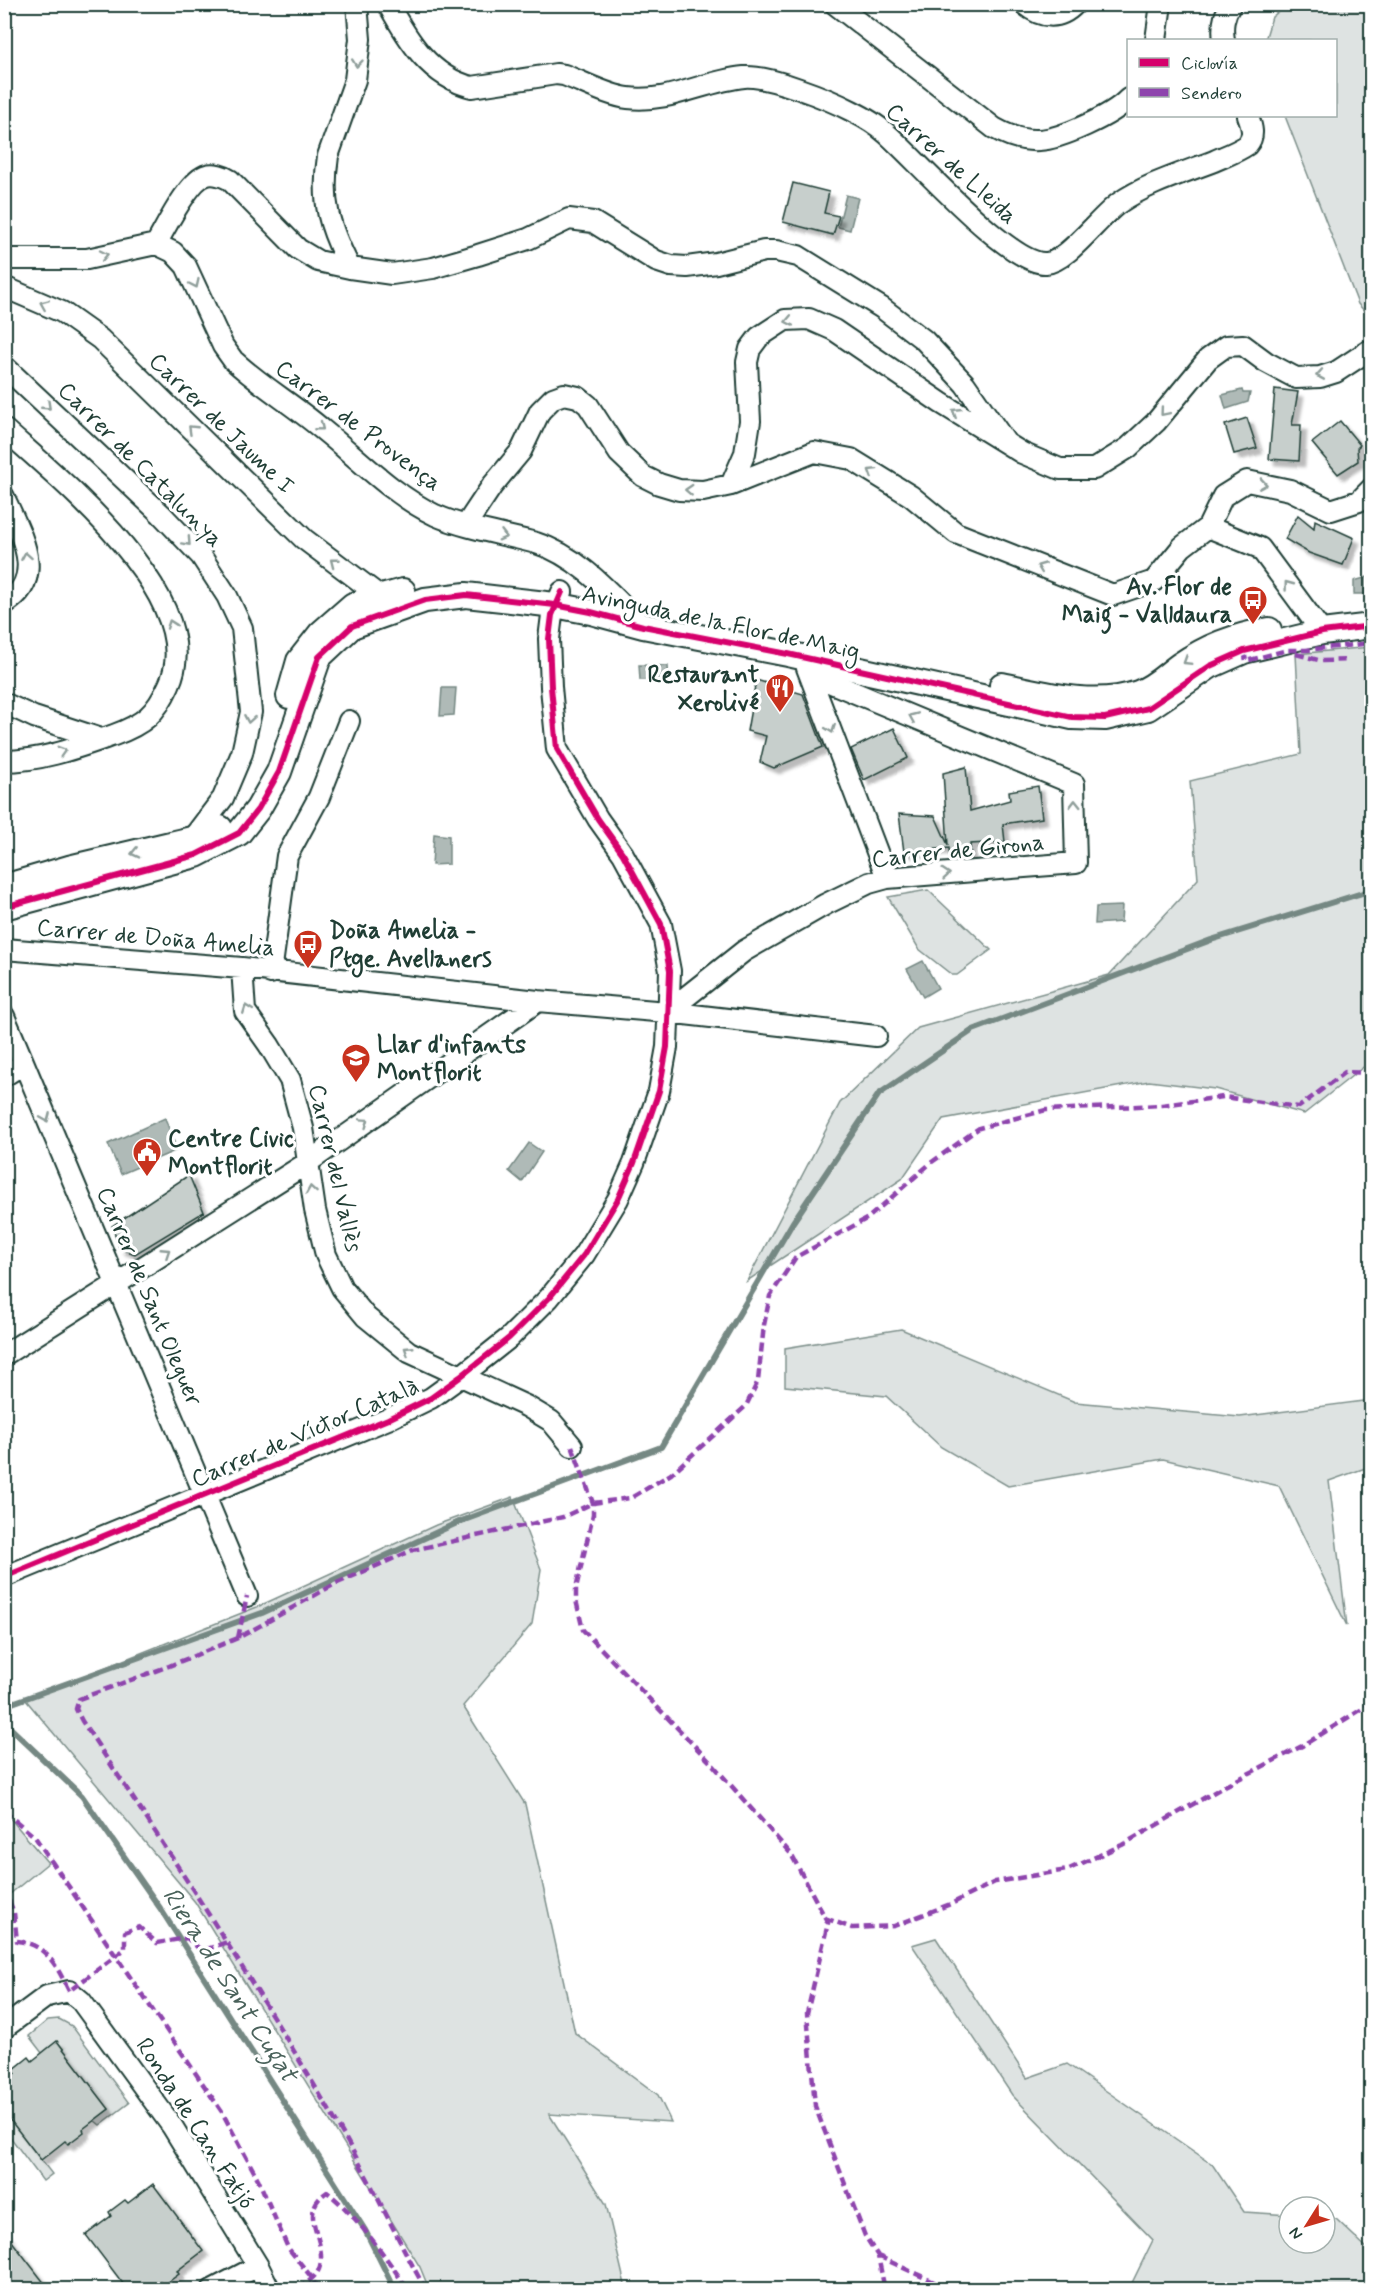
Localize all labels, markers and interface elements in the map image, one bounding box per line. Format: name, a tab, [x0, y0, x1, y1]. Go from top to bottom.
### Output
legend	[1127, 39, 1337, 117]
text: Ciclovía	[1181, 52, 1238, 76]
one-way arrow	[351, 58, 364, 67]
text: Sendero	[1181, 82, 1242, 106]
street label: Carrer de Lleida	[878, 97, 1024, 232]
one-way arrow	[99, 249, 109, 262]
one-way arrow	[187, 278, 199, 289]
one-way arrow	[39, 300, 50, 312]
one-way arrow	[784, 314, 794, 327]
street label: Carrer de Jaume I	[141, 347, 300, 502]
street label: Carrer de Provença	[269, 353, 448, 499]
one-way arrow	[1315, 369, 1325, 381]
street label: Carrer de Catalunya	[50, 376, 229, 555]
one-way arrow	[40, 399, 51, 410]
one-way arrow	[1161, 405, 1172, 416]
one-way arrow	[952, 408, 962, 420]
one-way arrow	[313, 420, 324, 431]
one-way arrow	[189, 425, 199, 436]
one-way arrow	[868, 467, 878, 479]
one-way arrow	[1258, 477, 1268, 490]
one-way arrow	[684, 484, 693, 497]
one-way arrow	[498, 528, 508, 541]
one-way arrow	[180, 535, 191, 545]
one-way arrow	[20, 551, 33, 561]
one-way arrow	[330, 559, 341, 570]
one-way arrow	[1036, 561, 1046, 574]
place label: Av. Flor de Maig - Valldaura	[1062, 572, 1232, 634]
street label: Avinguda de la Flor de Maig	[578, 579, 862, 670]
one-way arrow	[1284, 580, 1295, 591]
bus stop icon: Av. Flor de Maig - Valldaura	[1237, 584, 1269, 626]
one-way arrow	[165, 620, 178, 630]
one-way arrow	[1183, 654, 1193, 666]
place label: Restaurant Xerolivé	[647, 660, 760, 719]
restaurant icon: Restaurant Xerolivé	[764, 672, 796, 714]
one-way arrow	[908, 712, 919, 724]
one-way arrow	[243, 714, 255, 724]
one-way arrow	[824, 723, 836, 734]
one-way arrow	[56, 746, 67, 758]
one-way arrow	[1068, 800, 1081, 809]
street label: Carrer de Girona	[870, 827, 1046, 876]
one-way arrow	[130, 845, 140, 858]
one-way arrow	[941, 867, 950, 880]
street label: Carrer de Doña Amelia	[36, 913, 276, 964]
place label: Doña Amelia - Ptge. Avellaners	[329, 916, 492, 978]
bus stop icon: Doña Amelia - Ptge. Avellaners	[292, 928, 324, 970]
one-way arrow	[242, 1005, 255, 1015]
place label: Llar d'infants Montflorit	[377, 1030, 526, 1089]
school or university icon: Llar d'infants Montflorit	[340, 1042, 372, 1084]
street label: Carrer del Vallès	[300, 1081, 369, 1256]
one-way arrow	[39, 1111, 51, 1122]
one-way arrow	[358, 1118, 369, 1129]
place label: Centre Civic Montflorit	[168, 1124, 294, 1183]
public building icon: Centre Civic Montflorit	[131, 1136, 163, 1178]
street label: Carrer de Sant Oleguer	[88, 1182, 209, 1411]
one-way arrow	[306, 1185, 318, 1194]
one-way arrow	[159, 1248, 170, 1259]
one-way arrow	[404, 1346, 415, 1357]
street label: Carrer de Víctor Català	[187, 1371, 424, 1495]
water label: Riera de Sant Cugat	[151, 1881, 307, 2093]
street label: Ronda de Can Fatjó	[128, 2032, 262, 2215]
north arrow	[1277, 2195, 1337, 2255]
text: N	[1285, 2223, 1308, 2244]

